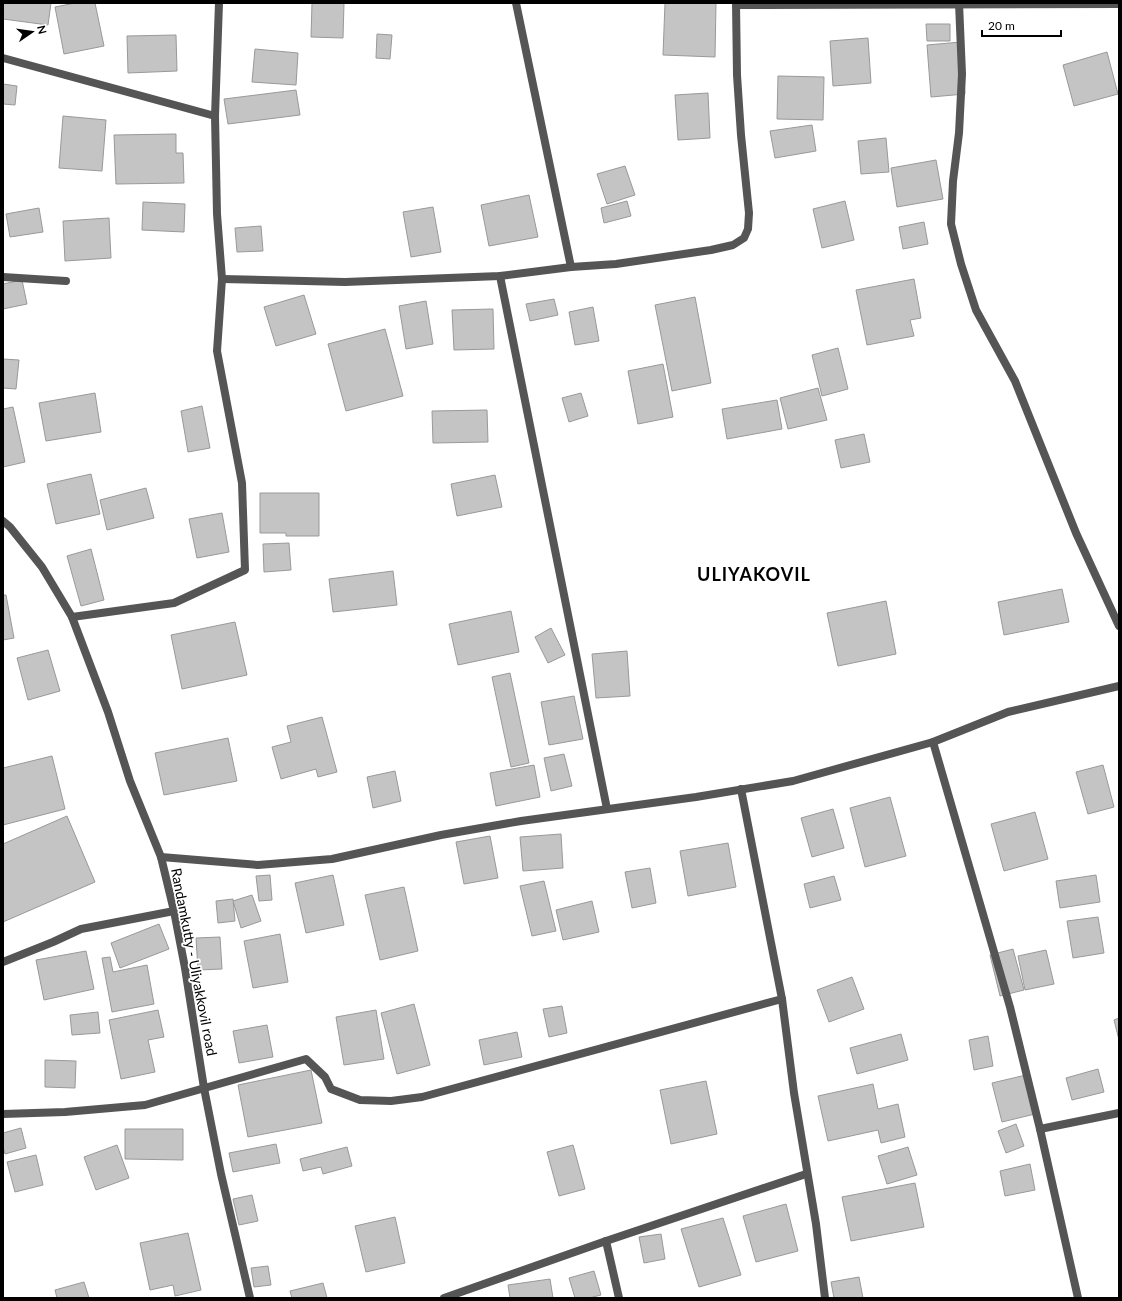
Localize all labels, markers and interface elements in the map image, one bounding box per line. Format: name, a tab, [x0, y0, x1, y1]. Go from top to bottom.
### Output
north arrow	[12, 12, 52, 52]
scale bar	[982, 12, 1061, 38]
text: 20 m	[988, 18, 1015, 33]
text: N	[35, 24, 50, 35]
district label: ULIYAKOVIL	[697, 563, 811, 585]
street label: Randamkutty - Uliyakkovil road	[168, 867, 221, 1057]

